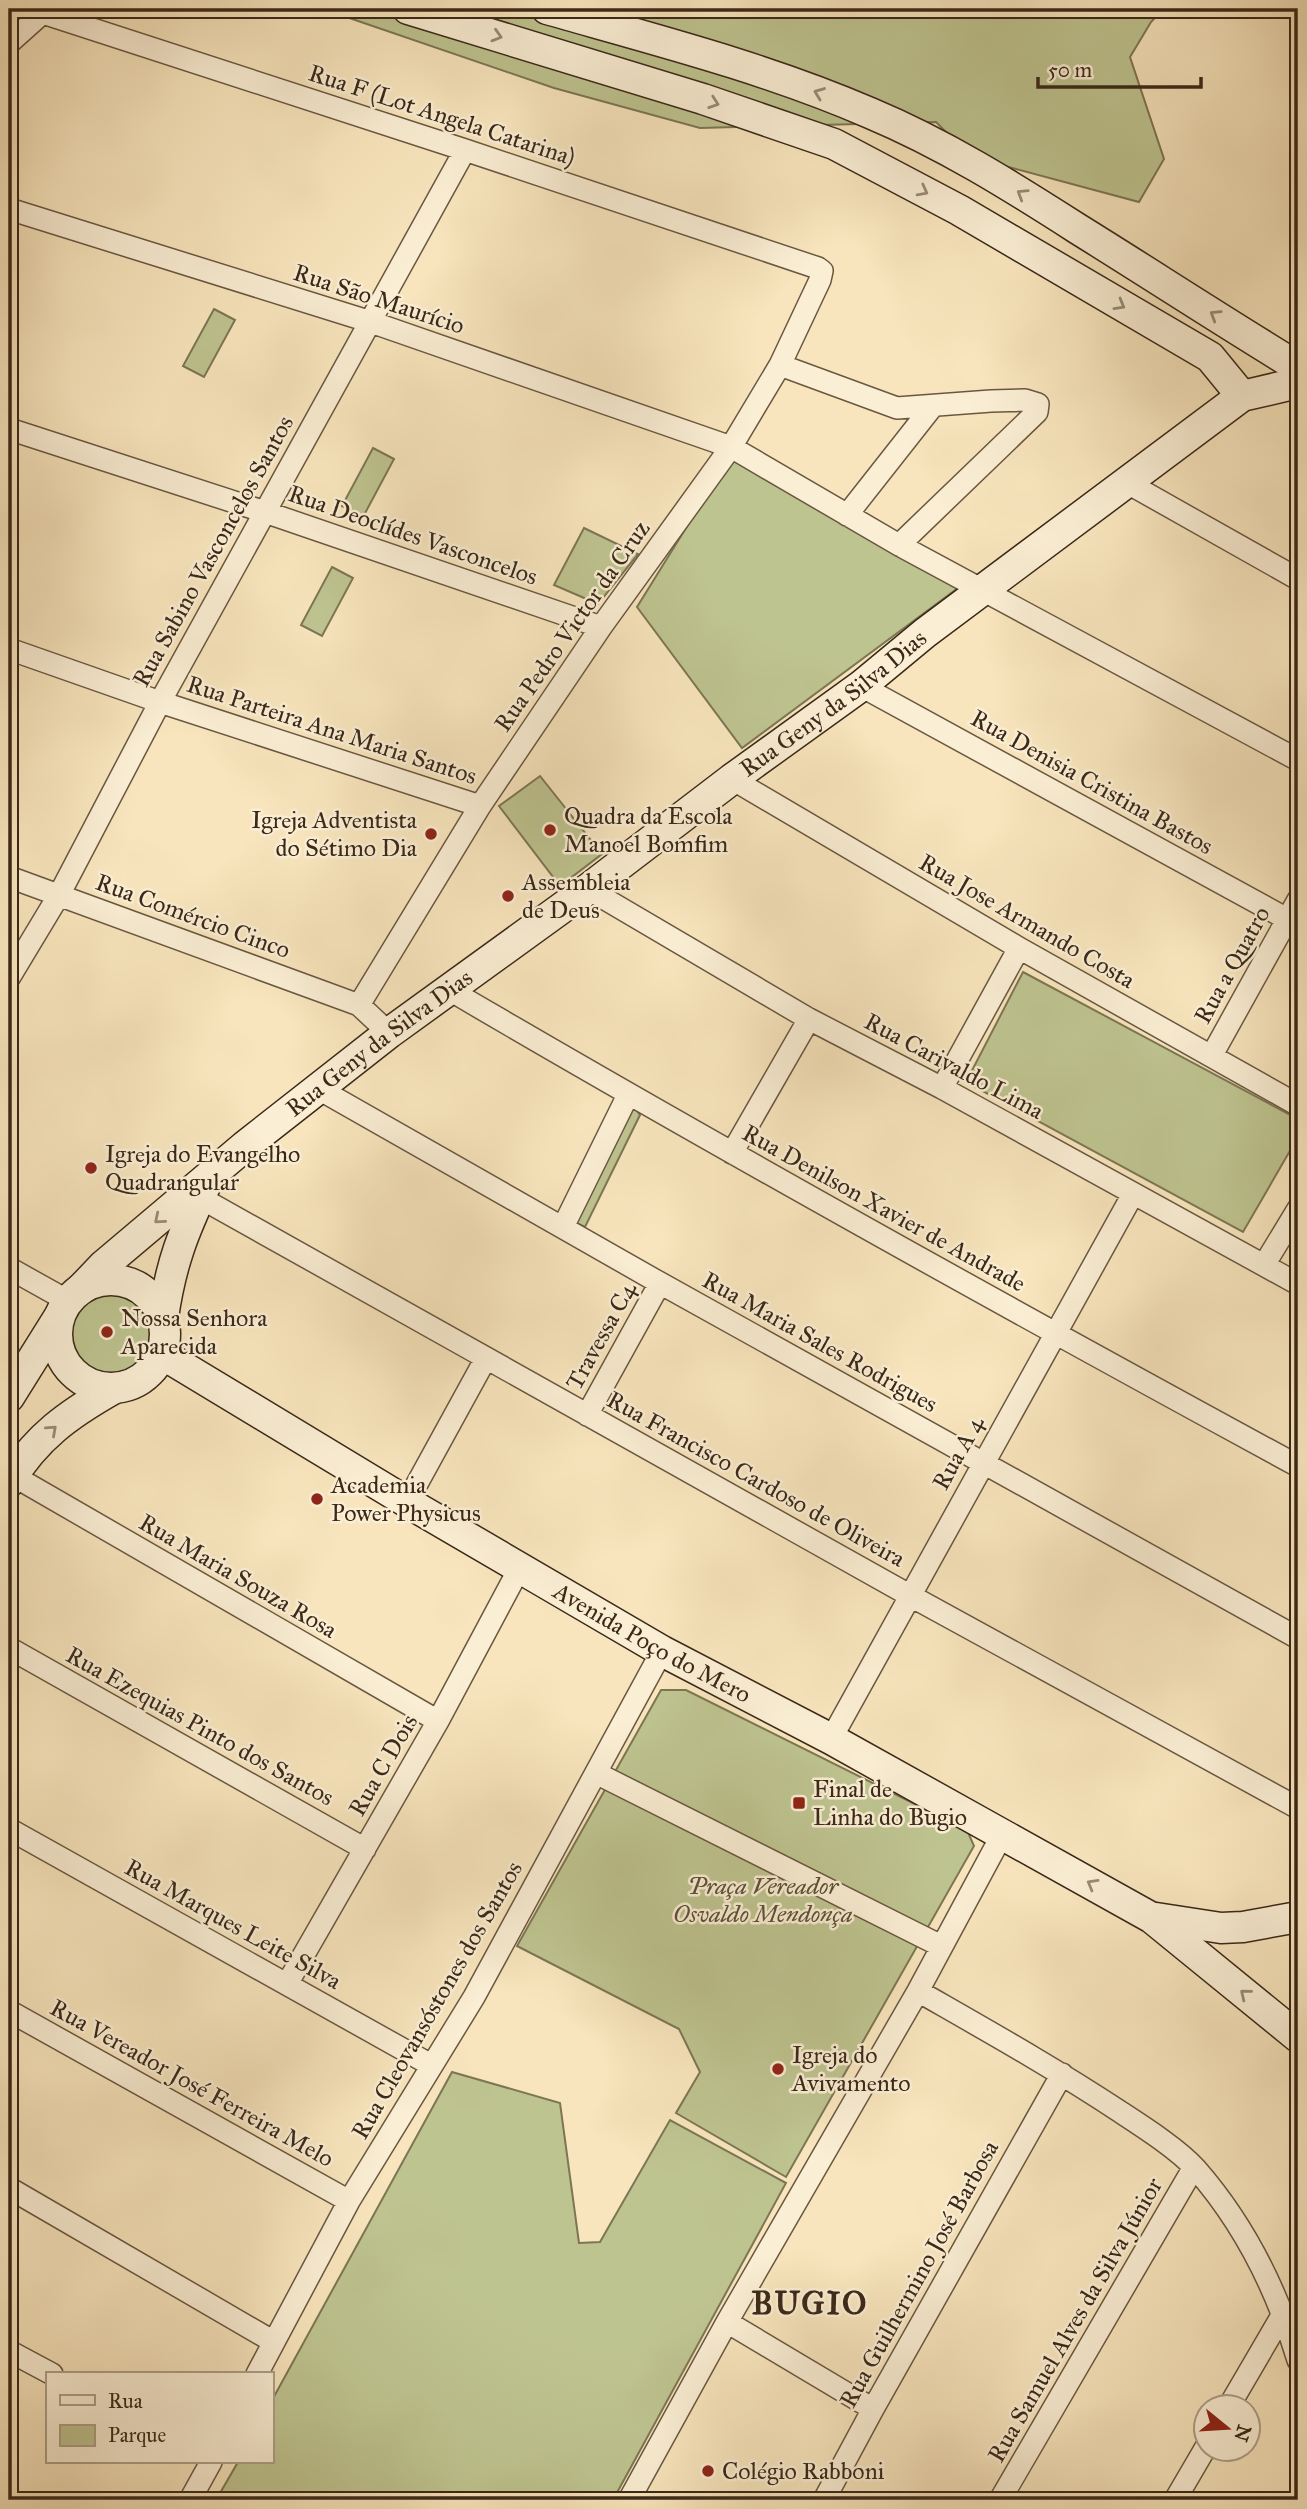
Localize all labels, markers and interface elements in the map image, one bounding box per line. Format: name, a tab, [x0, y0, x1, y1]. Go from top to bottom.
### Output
one-way arrow	[491, 27, 503, 42]
scale bar	[1038, 46, 1200, 90]
text: 50 m	[1048, 57, 1093, 83]
street label: Rua F (Lot Angela Catarina)	[305, 58, 579, 172]
one-way arrow	[813, 87, 825, 101]
one-way arrow	[708, 95, 720, 109]
one-way arrow	[916, 183, 928, 197]
one-way arrow	[1017, 189, 1030, 202]
street label: Rua São Maurício	[290, 257, 468, 341]
one-way arrow	[1113, 297, 1126, 310]
one-way arrow	[1209, 310, 1222, 323]
street label: Rua Sabino Vasconcelos Santos	[126, 410, 300, 692]
street label: Rua Deoclídes Vasconcelos	[284, 478, 542, 592]
street label: Rua Pedro Victor da Cruz	[488, 515, 656, 737]
street label: Rua Geny da Silva Dias	[734, 623, 933, 784]
street label: Rua Parteira Ana Maria Santos	[183, 669, 481, 791]
street label: Rua Denisia Cristina Bastos	[966, 703, 1218, 861]
place label: Quadra da Escola Manoel Bomfim	[564, 801, 733, 859]
place label: Igreja Adventista do Sétimo Dia	[251, 805, 418, 863]
marker: Quadra da Escola Manoel Bomfim	[542, 822, 558, 838]
marker: Igreja Adventista do Sétimo Dia	[423, 826, 439, 842]
street label: Rua Jose Armando Costa	[914, 847, 1141, 995]
street label: Rua Comércio Cinco	[92, 867, 294, 965]
place label: Assembleia de Deus	[521, 867, 631, 925]
marker: Assembleia de Deus	[500, 888, 516, 904]
street label: Rua a Quatro	[1187, 901, 1277, 1029]
street label: Rua Geny da Silva Dias	[280, 963, 478, 1123]
street label: Rua Carivaldo Lima	[859, 1006, 1050, 1126]
street label: Rua Denilson Xavier de Andrade	[737, 1118, 1031, 1298]
place label: Igreja do Evangelho Quadrangular	[105, 1139, 300, 1197]
marker: Igreja do Evangelho Quadrangular	[83, 1160, 99, 1176]
one-way arrow	[154, 1211, 167, 1223]
street label: Rua Maria Sales Rodrigues	[697, 1265, 943, 1419]
street label: Travessa C4	[559, 1276, 643, 1395]
place label: Nossa Senhora Aparecida	[120, 1303, 268, 1361]
marker: Nossa Senhora Aparecida	[99, 1324, 115, 1340]
street label: Rua Francisco Cardoso de Oliveira	[602, 1384, 911, 1574]
street label: Rua A 4	[926, 1410, 991, 1495]
one-way arrow	[44, 1425, 57, 1438]
place label: Academia Power Physicus	[330, 1470, 481, 1528]
marker: Academia Power Physicus	[309, 1491, 325, 1507]
street label: Rua Maria Souza Rosa	[134, 1507, 343, 1645]
street label: Avenida Poço do Mero	[547, 1575, 756, 1710]
street label: Rua Ezequias Pinto dos Santos	[61, 1640, 339, 1812]
street label: Rua C Dois	[342, 1709, 424, 1821]
place label: Final de Linha do Bugio	[813, 1774, 967, 1832]
marker: Final de Linha do Bugio	[791, 1795, 807, 1811]
street label: Rua Marques Leite Silva	[120, 1852, 347, 1996]
street label: Rua Cleovansóstones dos Santos	[345, 1856, 529, 2144]
park label: Praça Vereador Osvaldo Mendonça	[673, 1871, 853, 1929]
one-way arrow	[1087, 1879, 1100, 1892]
one-way arrow	[1241, 1989, 1253, 2002]
street label: Rua Vereador José Ferreira Melo	[45, 1992, 339, 2174]
place label: Igreja do Avivamento	[791, 2040, 910, 2098]
marker: Igreja do Avivamento	[770, 2061, 786, 2077]
street label: Rua Guilhermino José Barbosa	[833, 2134, 1005, 2413]
street label: Rua Samuel Alves da Silva Júnior	[981, 2172, 1169, 2468]
district label: BUGIO	[752, 2284, 868, 2323]
legend	[46, 2372, 273, 2464]
text: Rua	[108, 2388, 143, 2414]
north arrow	[1192, 2394, 1262, 2464]
text: Parque	[108, 2422, 167, 2448]
text: N	[1229, 2422, 1256, 2444]
place label: Colégio Rabboni	[722, 2456, 885, 2486]
marker: Colégio Rabboni	[700, 2463, 716, 2479]

